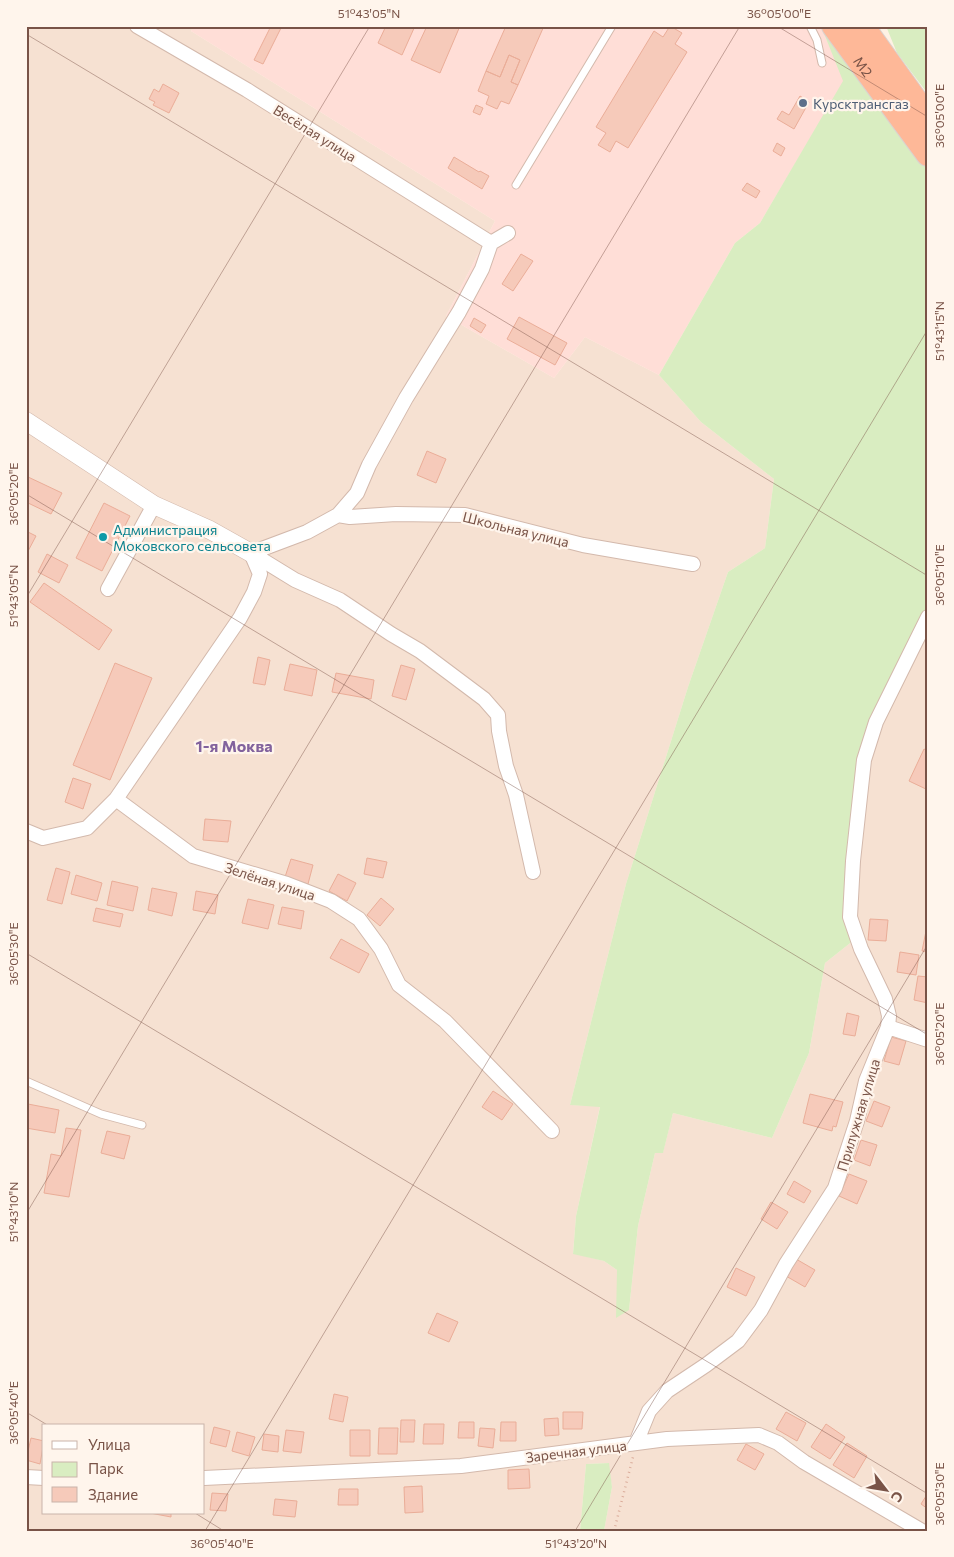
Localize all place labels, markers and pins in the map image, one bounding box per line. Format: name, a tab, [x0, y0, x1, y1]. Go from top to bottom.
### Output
place label: Курсктрансгаз	[813, 95, 909, 112]
marker: Курсктрансгаз	[797, 97, 809, 109]
place label: Администрация Моковского сельсовета	[113, 521, 271, 554]
marker: Администрация Моковского сельсовета	[97, 531, 109, 543]

